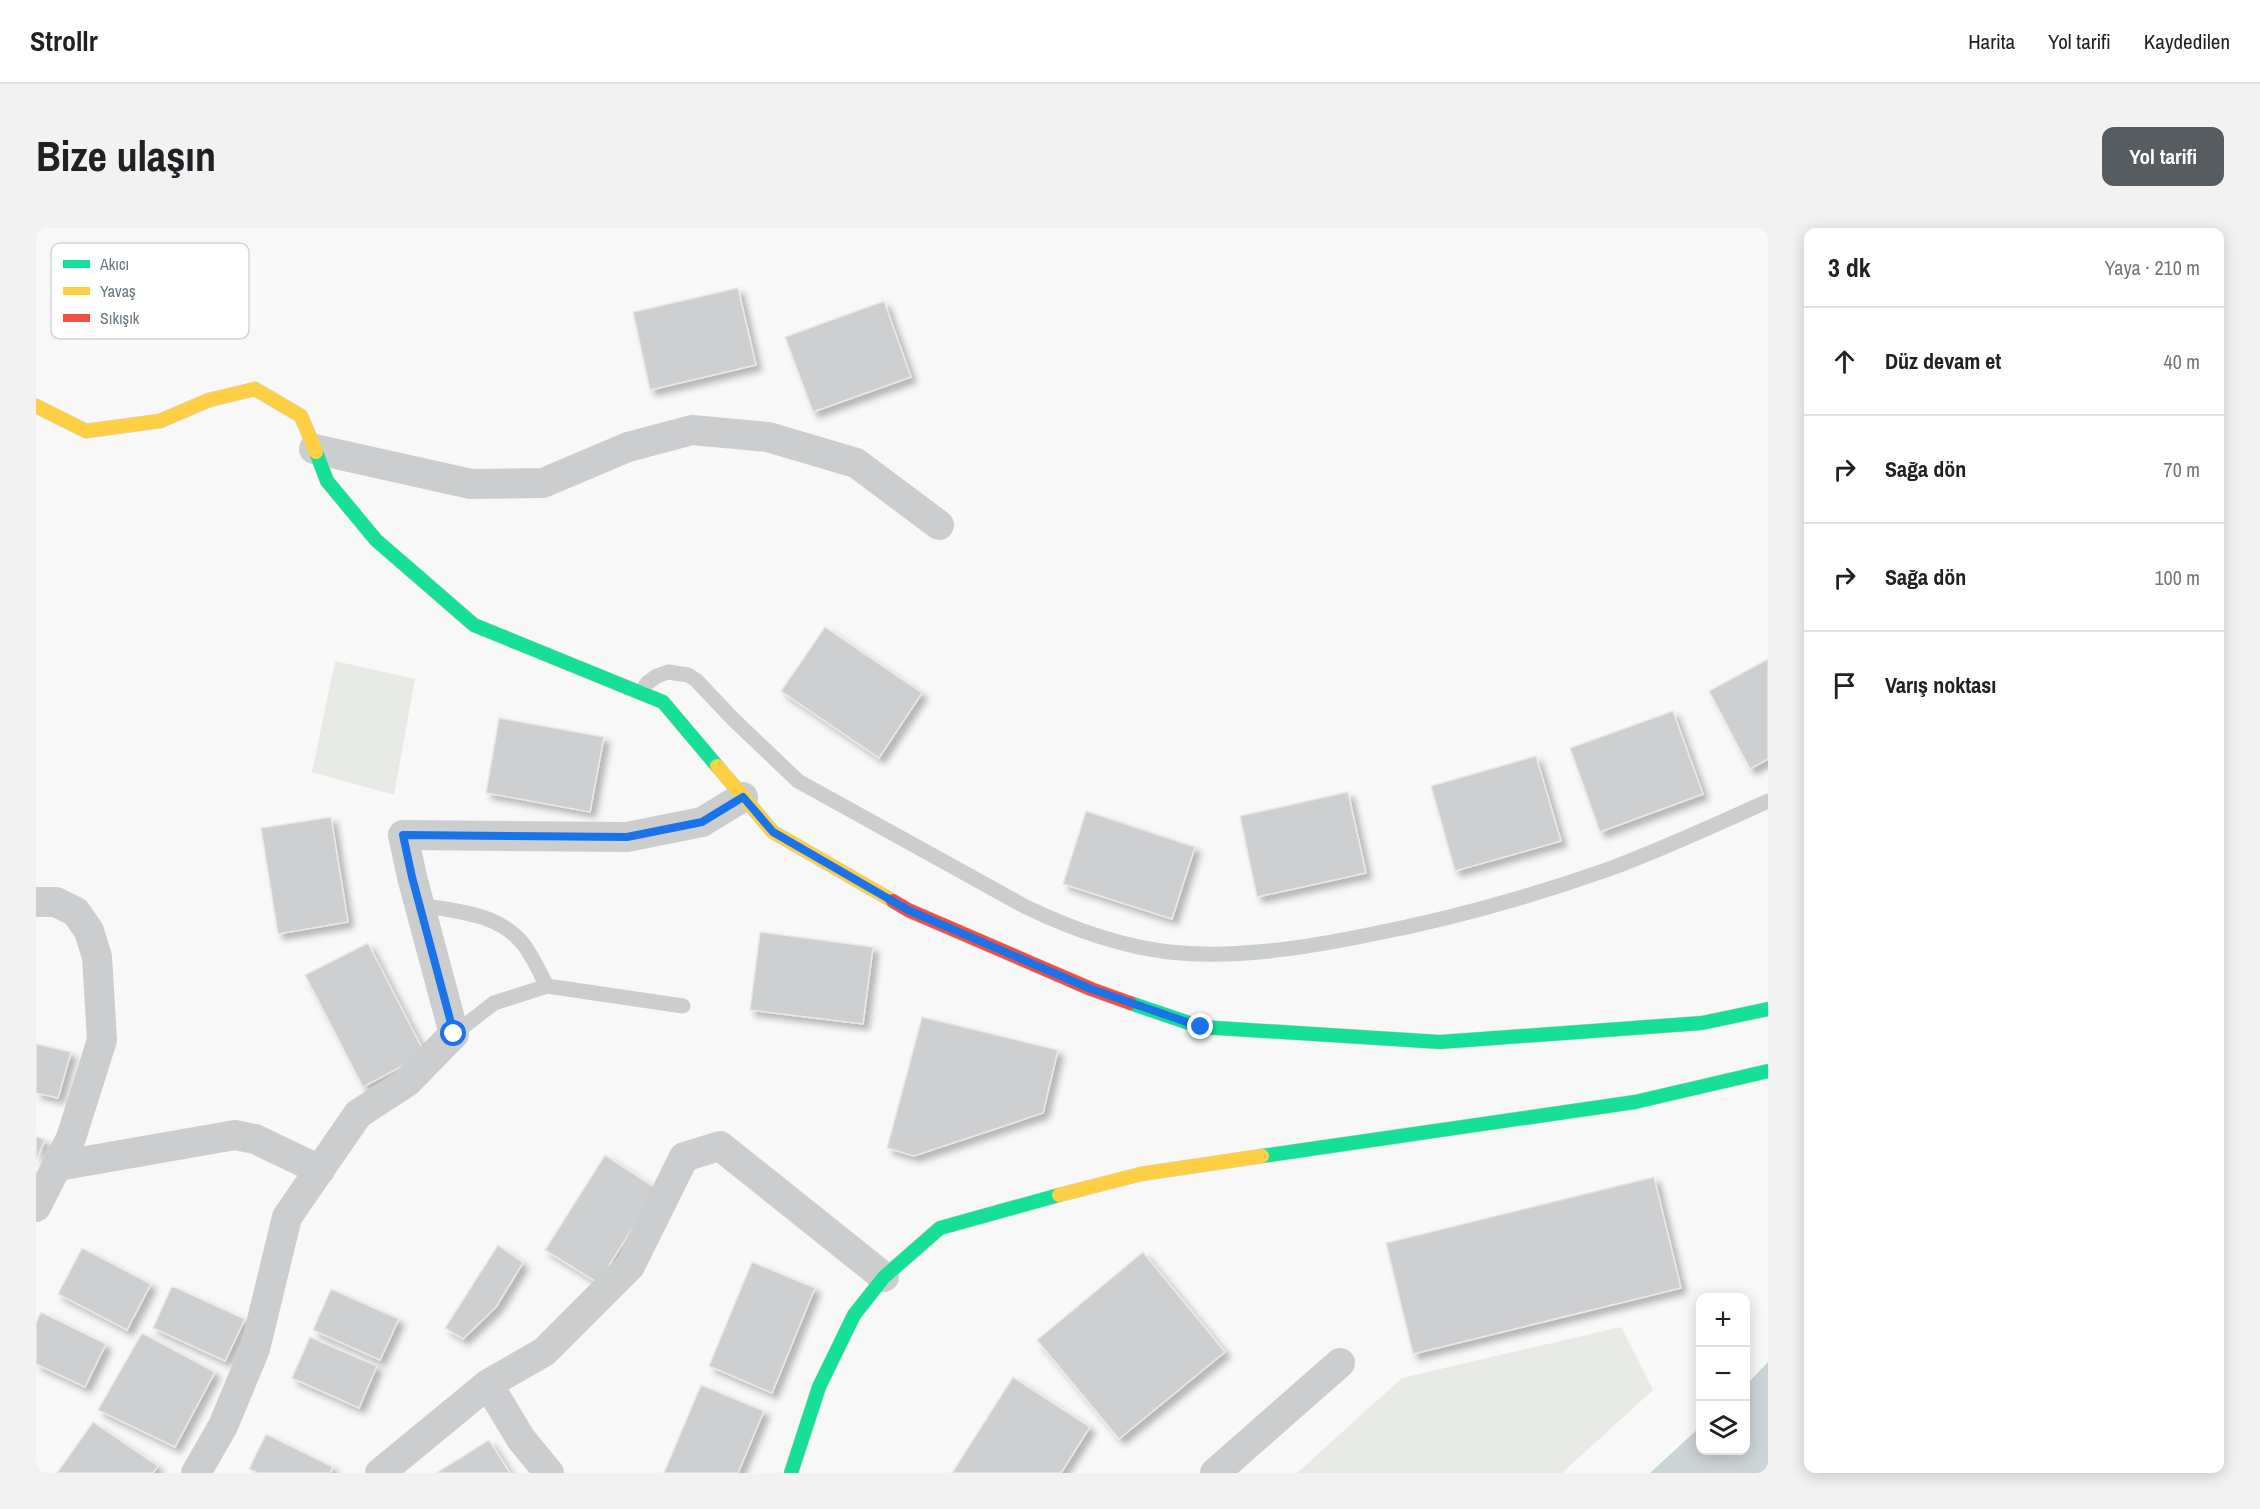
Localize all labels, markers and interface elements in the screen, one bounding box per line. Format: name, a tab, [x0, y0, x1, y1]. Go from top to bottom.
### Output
text: Strollr	[30, 22, 98, 60]
text: Harita	[1968, 27, 2015, 56]
text: Yol tarifi	[2048, 27, 2111, 56]
text: Kaydedilen	[2144, 27, 2230, 56]
button: Yol tarifi	[2102, 127, 2224, 186]
text: Bize ulaşın	[36, 128, 216, 184]
legend	[51, 243, 249, 339]
text: 3 dk	[1828, 250, 1871, 285]
text: Akıcı	[99, 253, 129, 275]
text: Yaya · 210 m	[2105, 254, 2200, 281]
text: Yavaş	[100, 280, 136, 302]
text: Sıkışık	[100, 307, 140, 329]
icon: ahead	[1828, 345, 1861, 378]
text: Düz devam et	[1885, 346, 2001, 376]
text: 40 m	[2164, 348, 2200, 375]
icon: right	[1828, 453, 1861, 486]
text: Sağa dön	[1885, 454, 1966, 484]
text: 70 m	[2164, 456, 2200, 483]
icon: right	[1828, 561, 1861, 594]
text: Sağa dön	[1885, 562, 1966, 592]
text: 100 m	[2154, 564, 2200, 591]
icon: arrive	[1828, 669, 1861, 702]
text: Varış noktası	[1885, 670, 1996, 700]
route end	[1187, 1013, 1213, 1039]
route start	[440, 1020, 466, 1046]
map controls	[1696, 1293, 1750, 1455]
button: +	[1696, 1293, 1750, 1347]
button: −	[1696, 1347, 1750, 1401]
button: layers	[1696, 1401, 1750, 1455]

